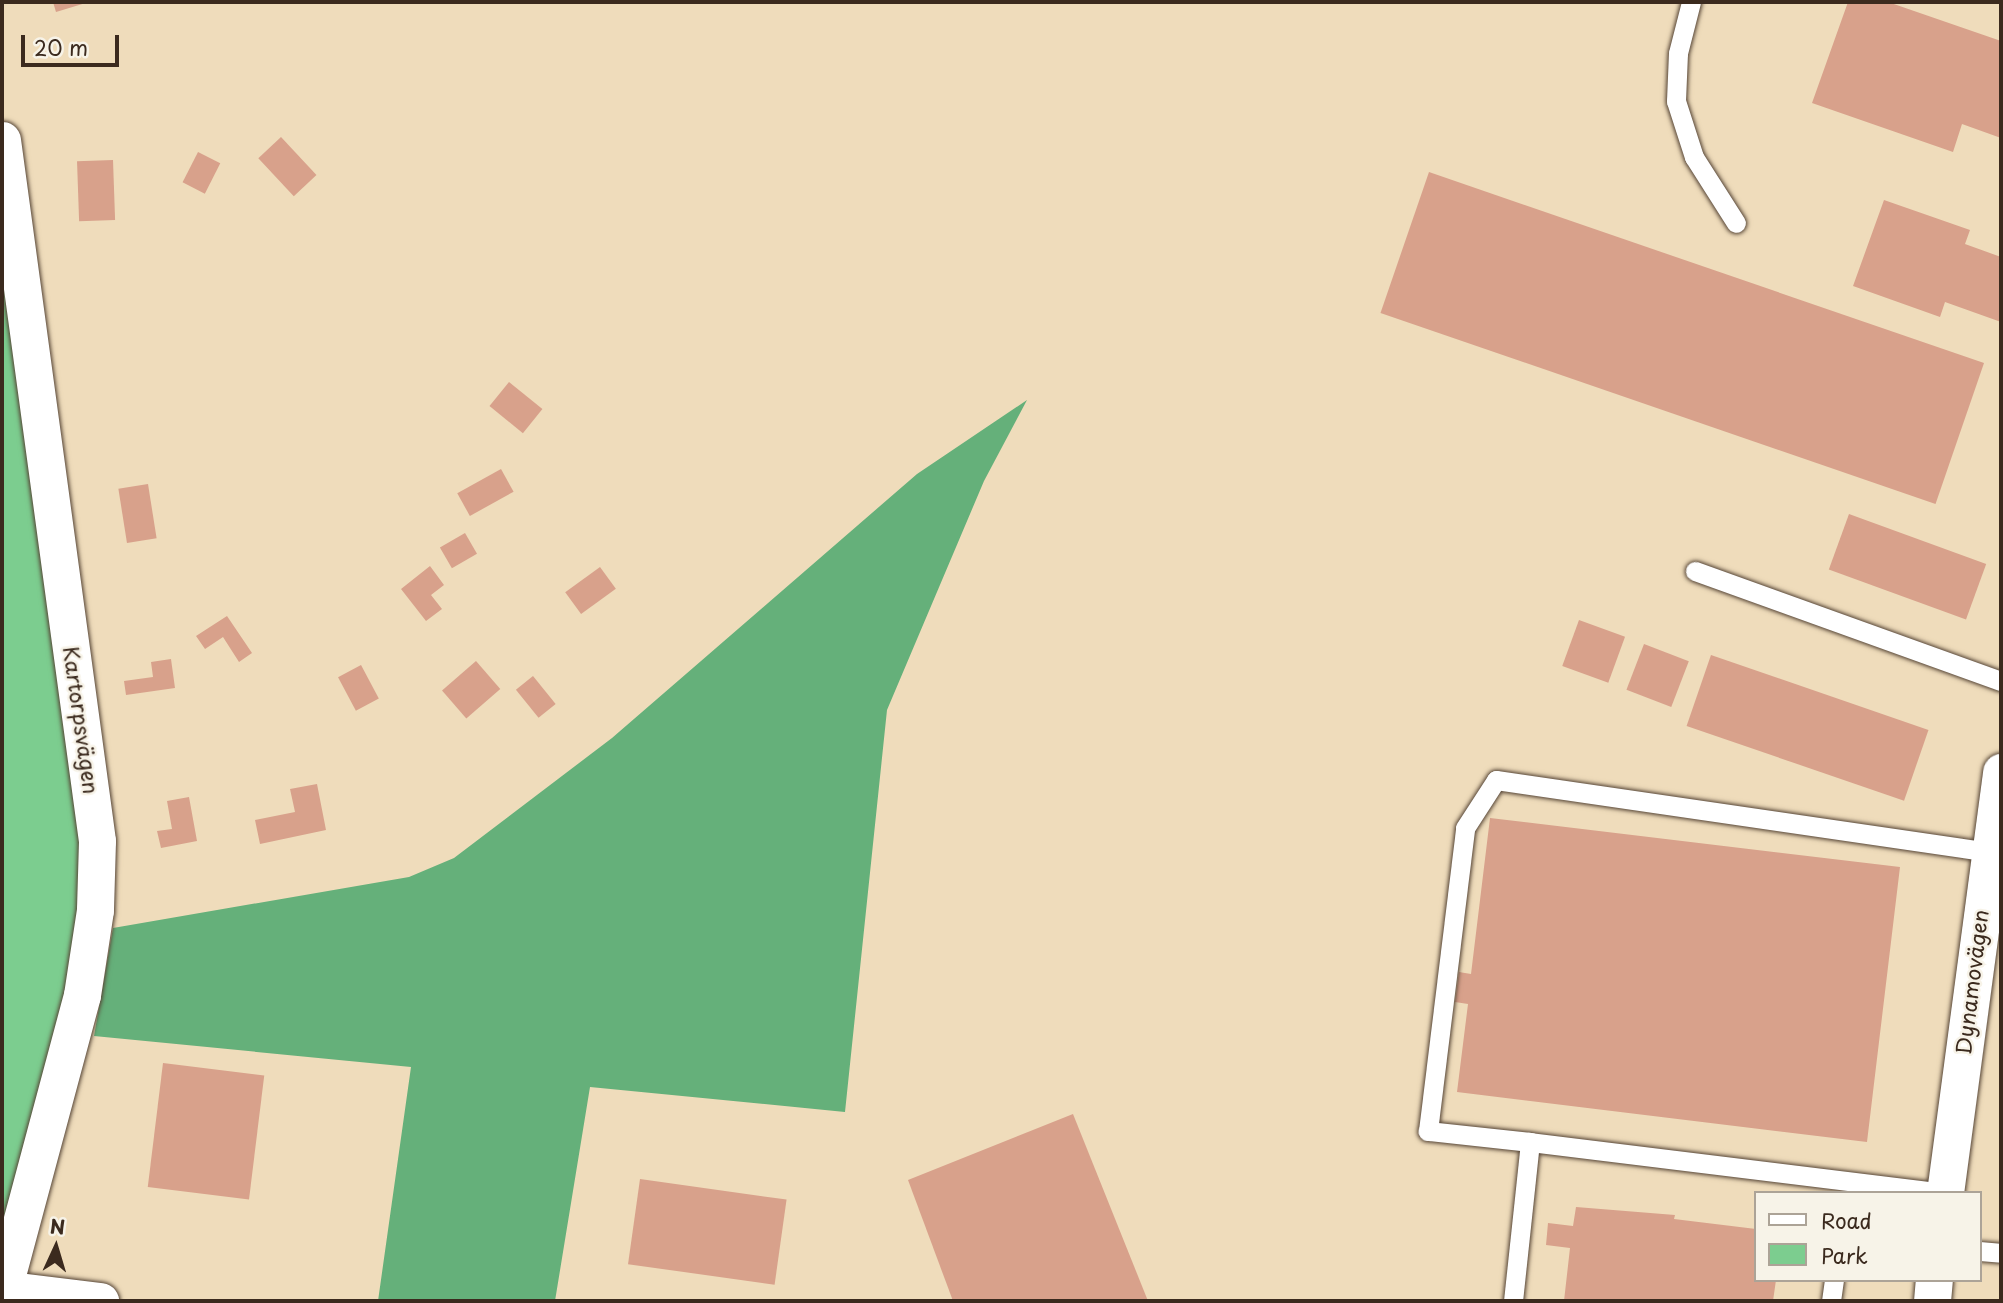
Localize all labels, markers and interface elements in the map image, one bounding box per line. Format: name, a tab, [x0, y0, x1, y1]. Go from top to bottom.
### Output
scale bar	[24, 21, 122, 65]
text: 20 m	[34, 31, 88, 63]
street label: Kartorpsvägen	[59, 644, 105, 796]
street label: Dynamovägen	[1950, 908, 1992, 1056]
legend	[1755, 1191, 1982, 1282]
text: Road	[1821, 1204, 1872, 1236]
north arrow	[21, 1212, 91, 1282]
text: N	[49, 1212, 66, 1241]
text: Park	[1821, 1239, 1868, 1271]

